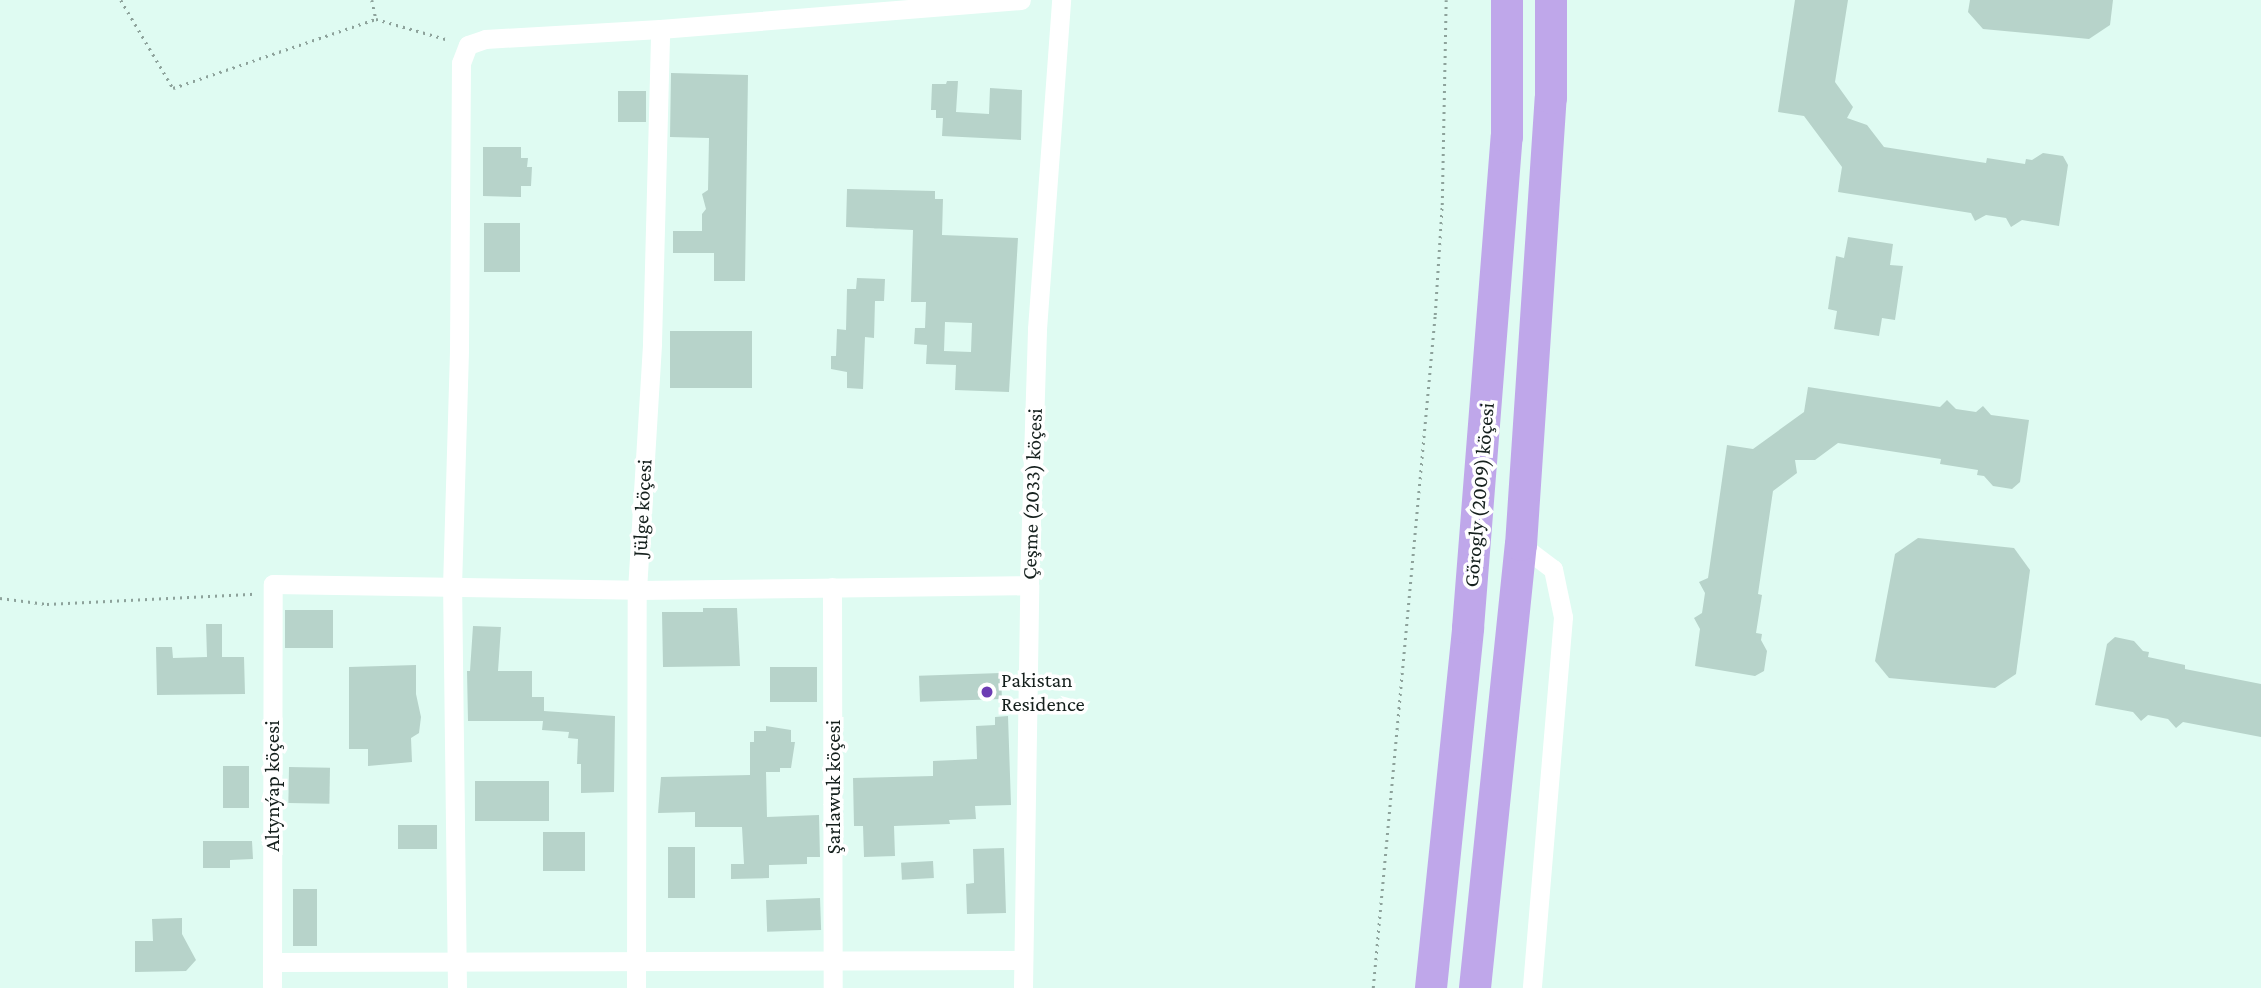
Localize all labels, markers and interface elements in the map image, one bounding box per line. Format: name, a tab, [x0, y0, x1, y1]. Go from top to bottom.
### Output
street label: Görogly (2009) köçesi	[1458, 402, 1500, 588]
street label: Çeşme (2033) köçesi	[1016, 408, 1048, 580]
street label: Jülge köçesi	[627, 458, 657, 558]
place label: Pakistan Residence	[1001, 667, 1085, 717]
marker: Pakistan Residence	[979, 684, 995, 700]
street label: Altynýap köçesi	[259, 720, 285, 852]
street label: Şarlawuk köçesi	[820, 720, 846, 854]

